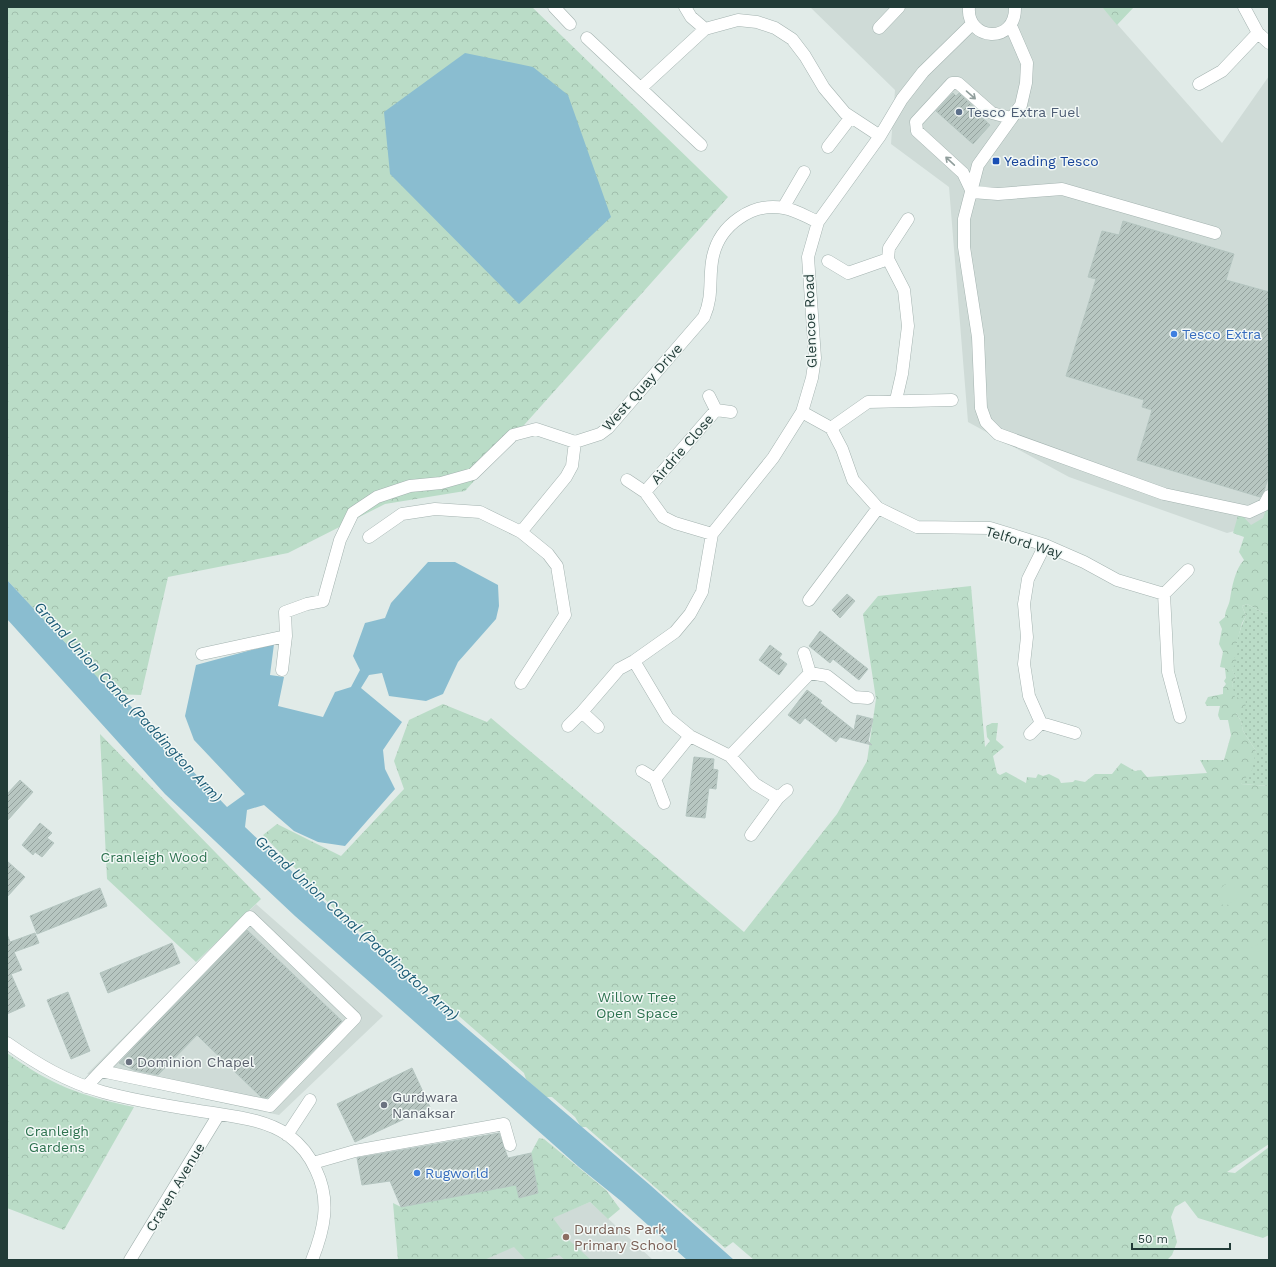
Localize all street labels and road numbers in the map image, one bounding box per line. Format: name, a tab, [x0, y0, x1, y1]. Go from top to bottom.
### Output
street label: Glencoe Road	[800, 274, 820, 368]
street label: West Quay Drive	[599, 340, 685, 434]
street label: Airdrie Close	[647, 411, 717, 487]
street label: Telford Way	[984, 523, 1065, 561]
street label: Craven Avenue	[142, 1140, 208, 1234]

